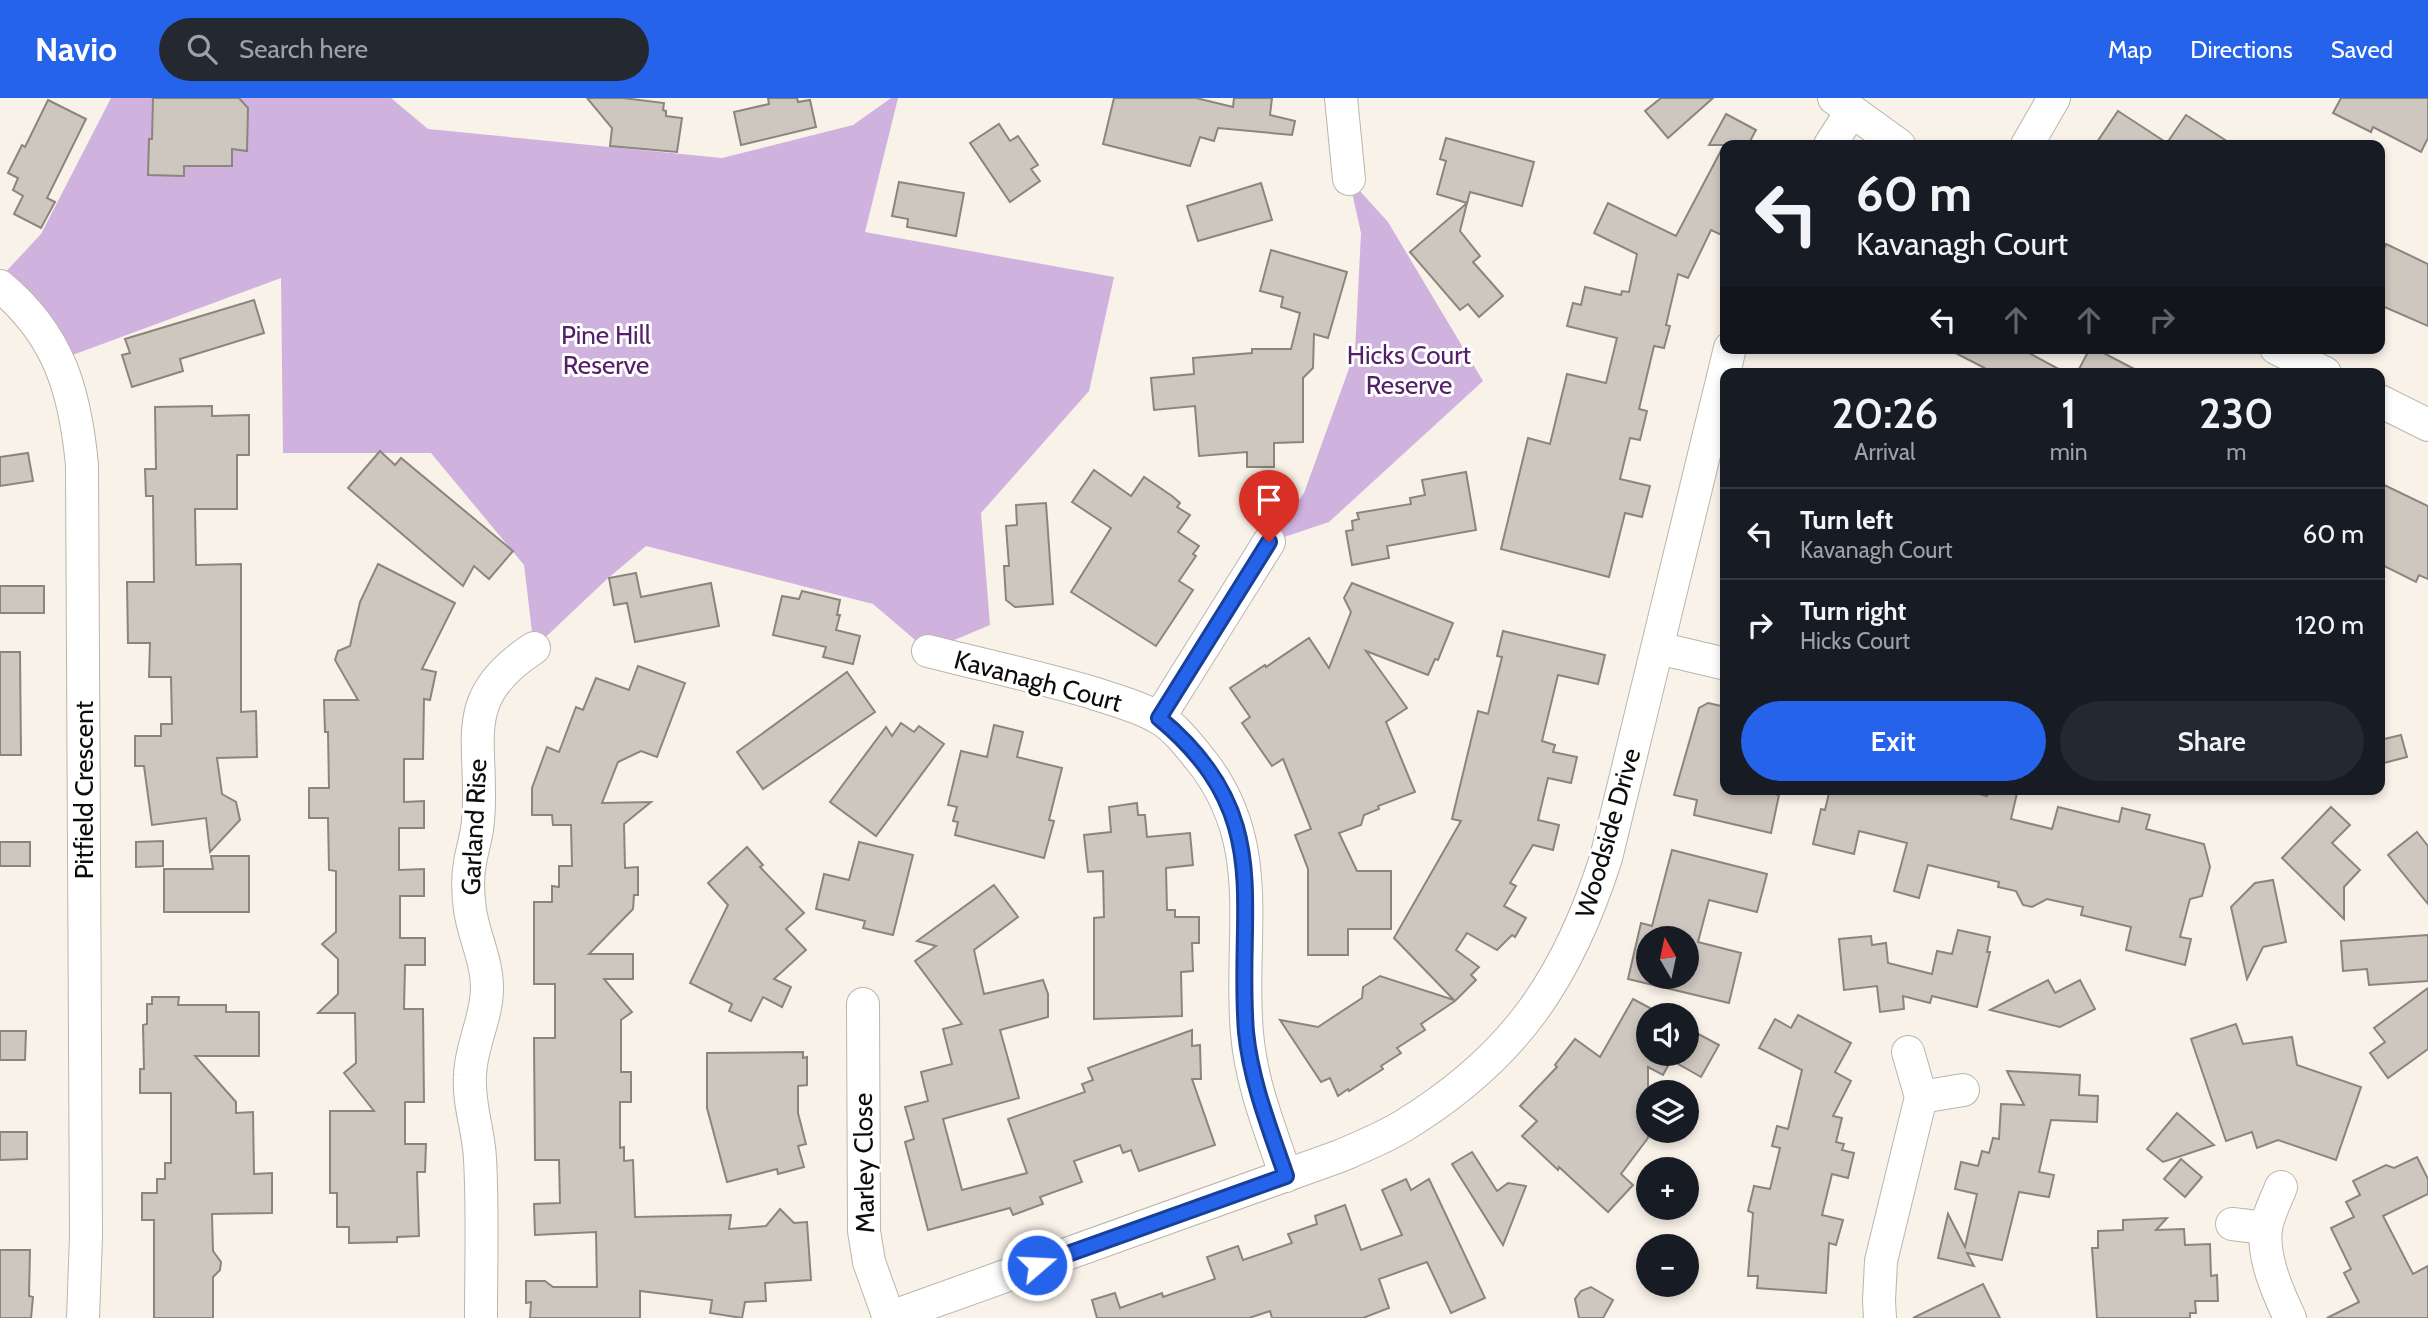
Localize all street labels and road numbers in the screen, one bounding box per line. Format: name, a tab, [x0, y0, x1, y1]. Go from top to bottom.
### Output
street label: Kavanagh Court	[951, 643, 1126, 719]
street label: Pitfield Crescent	[68, 701, 100, 879]
street label: Woodside Drive	[1569, 745, 1647, 921]
street label: Garland Rise	[454, 758, 494, 896]
street label: Marley Close	[847, 1093, 881, 1233]

